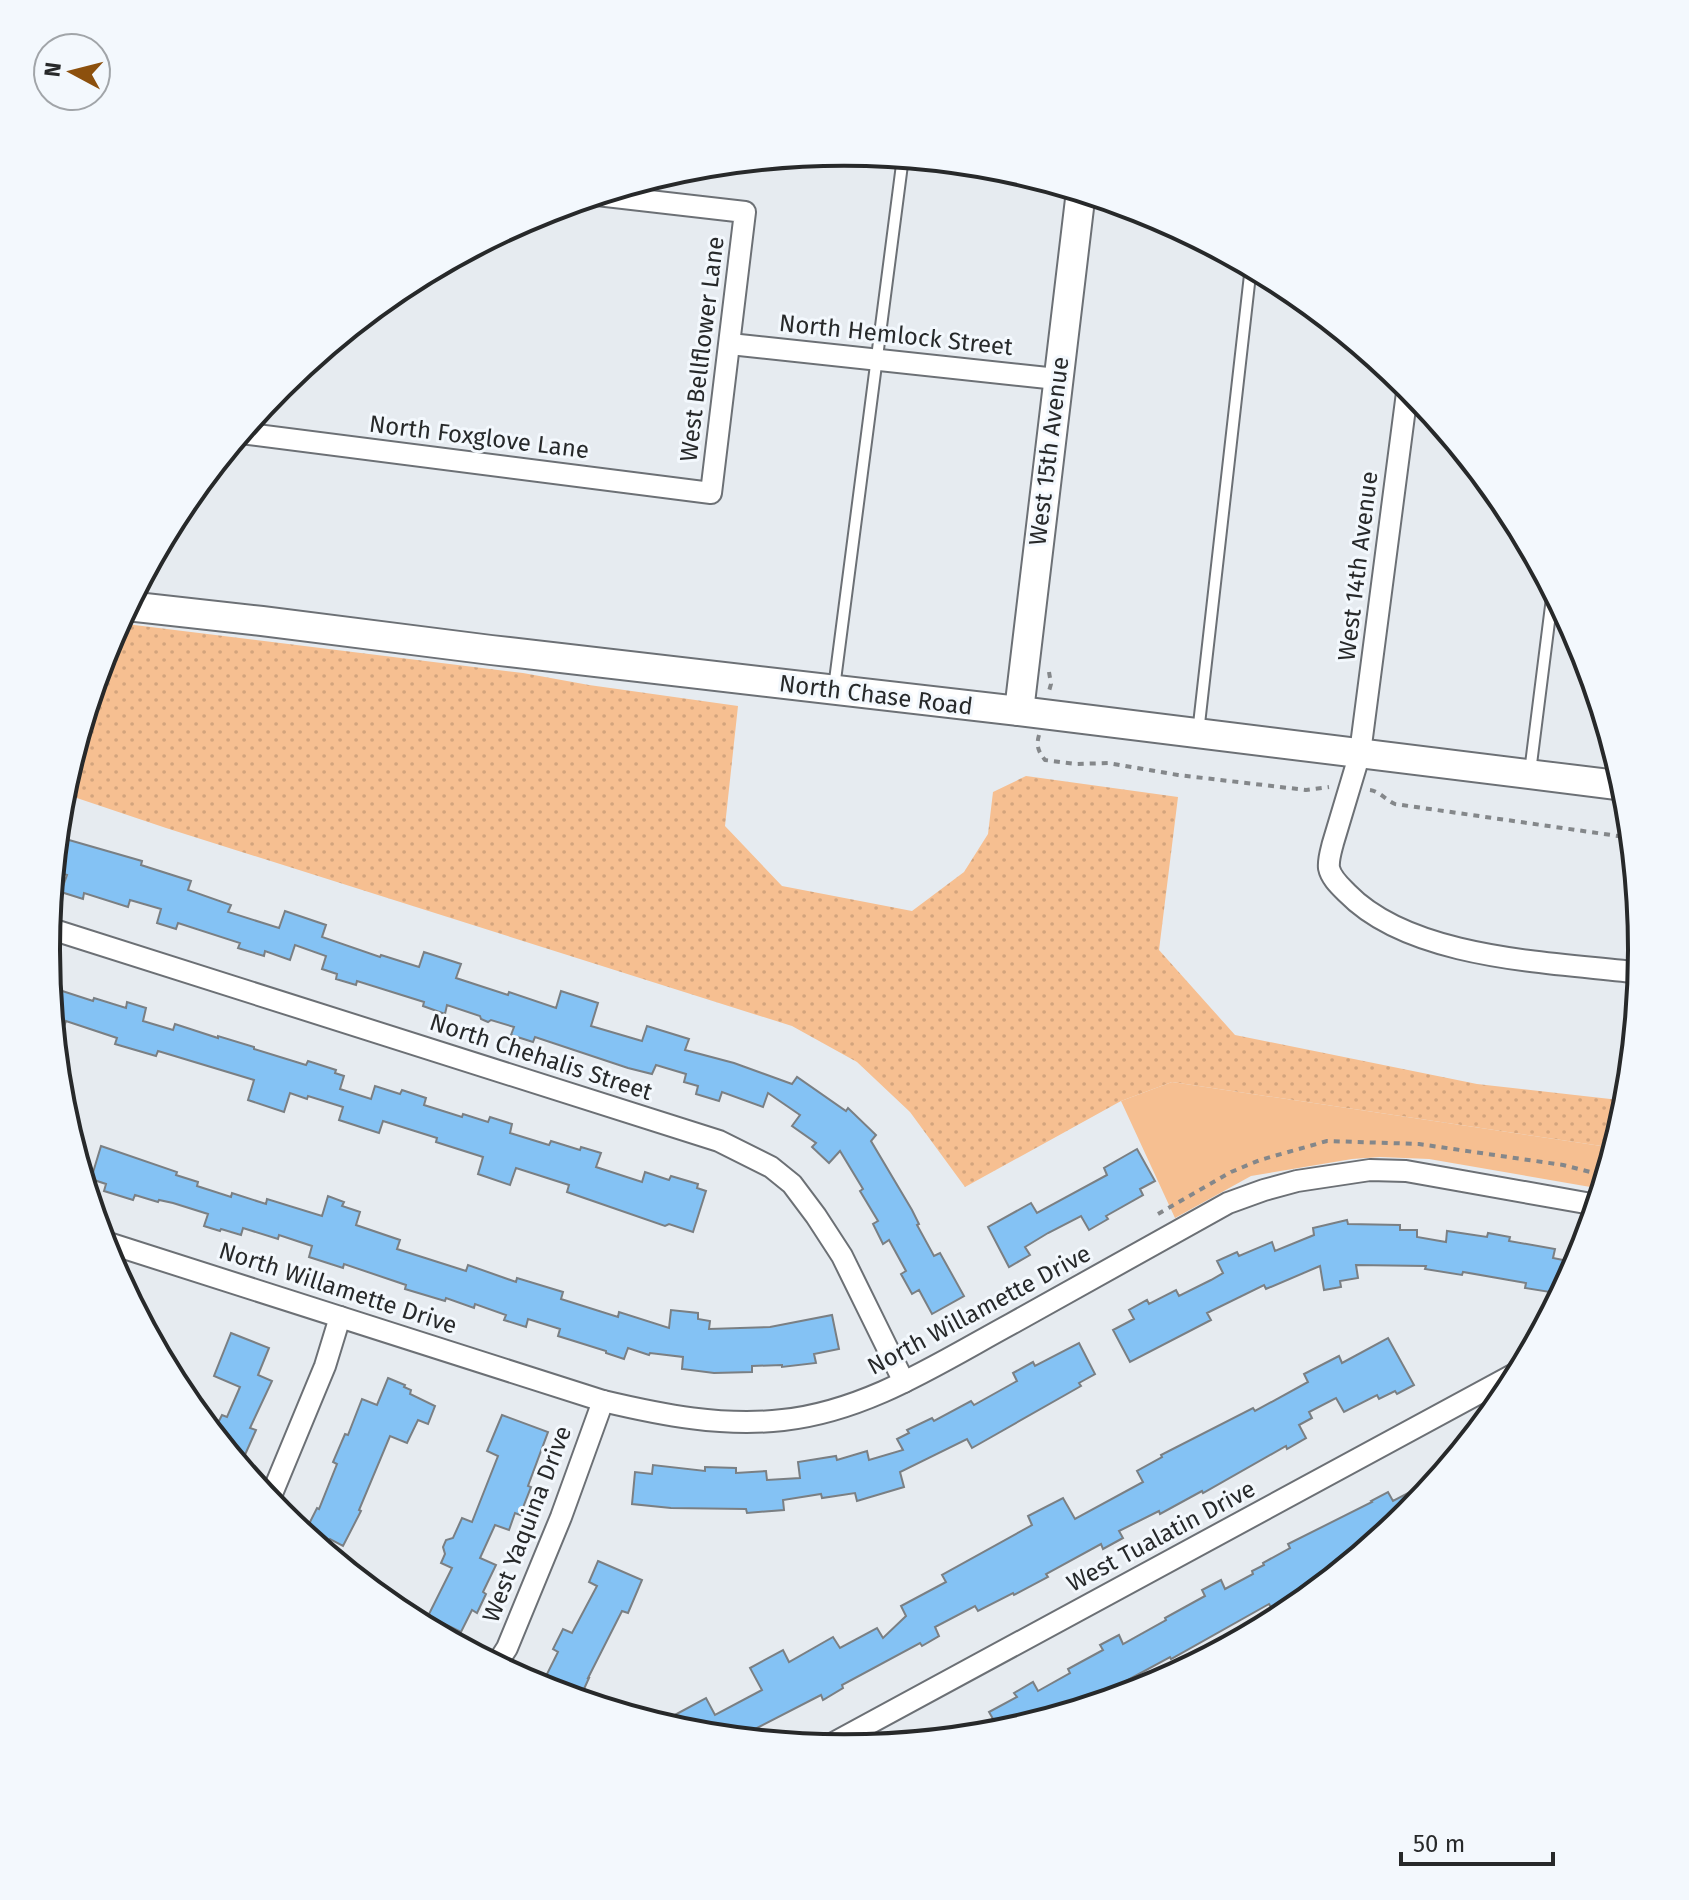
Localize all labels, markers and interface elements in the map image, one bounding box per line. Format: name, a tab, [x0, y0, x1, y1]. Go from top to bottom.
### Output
north arrow	[32, 32, 112, 112]
text: N	[38, 61, 67, 79]
street label: West Bellflower Lane	[674, 235, 730, 463]
street label: North Hemlock Street	[778, 309, 1015, 361]
street label: West 15th Avenue	[1024, 355, 1074, 547]
street label: North Foxglove Lane	[367, 410, 591, 464]
street label: West 14th Avenue	[1332, 470, 1384, 662]
street label: North Chase Road	[778, 669, 974, 721]
street label: North Chehalis Street	[426, 1008, 656, 1106]
street label: North Willamette Drive	[215, 1236, 461, 1340]
street label: North Willamette Drive	[863, 1239, 1095, 1381]
street label: West Yaquina Drive	[477, 1422, 577, 1626]
street label: West Tualatin Drive	[1062, 1475, 1260, 1597]
scale bar	[1401, 1816, 1553, 1866]
text: 50 m	[1413, 1830, 1465, 1858]

